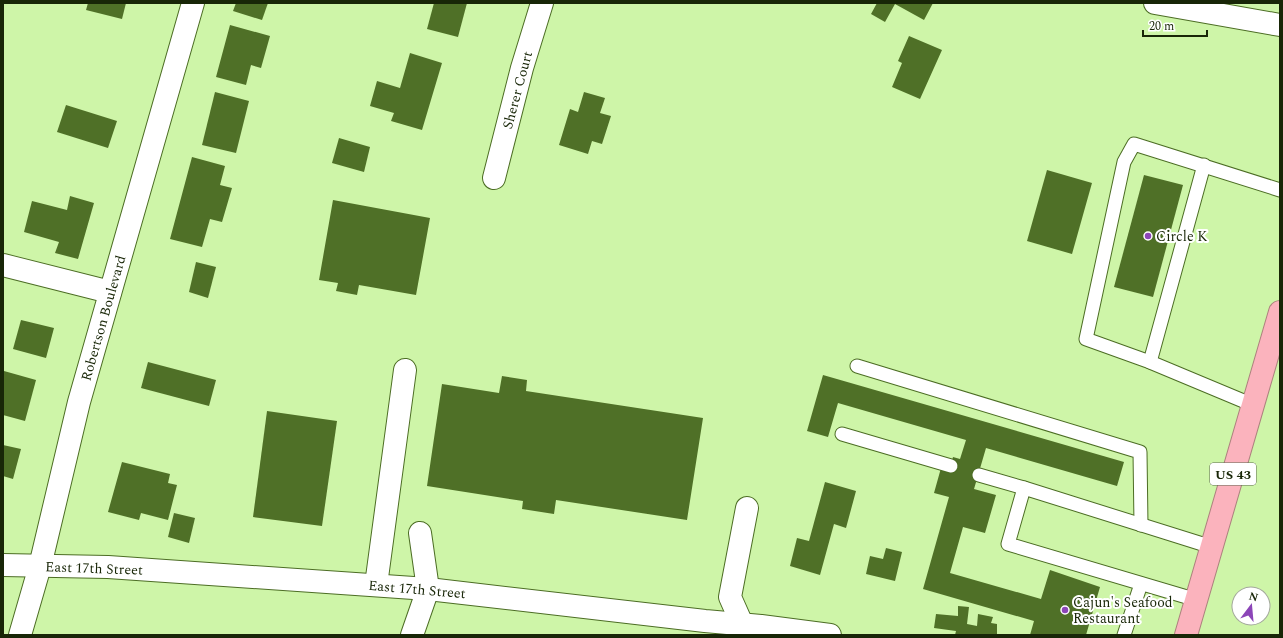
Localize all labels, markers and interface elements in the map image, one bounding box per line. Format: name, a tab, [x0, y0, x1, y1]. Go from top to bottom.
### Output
scale bar	[1143, 12, 1207, 38]
text: 20 m	[1149, 17, 1174, 36]
street label: Sherer Court	[497, 49, 538, 131]
place label: Circle K	[1156, 226, 1207, 247]
marker: Circle K	[1143, 231, 1153, 241]
street label: Robertson Boulevard	[75, 253, 132, 383]
road number: US 43	[1210, 463, 1256, 485]
street label: East 17th Street	[45, 556, 143, 581]
street label: East 17th Street	[367, 575, 467, 604]
north arrow	[1231, 586, 1271, 626]
text: N	[1247, 587, 1260, 606]
place label: Cajun's Seafood Restaurant	[1073, 592, 1173, 629]
marker: Cajun's Seafood Restaurant	[1060, 605, 1070, 615]

